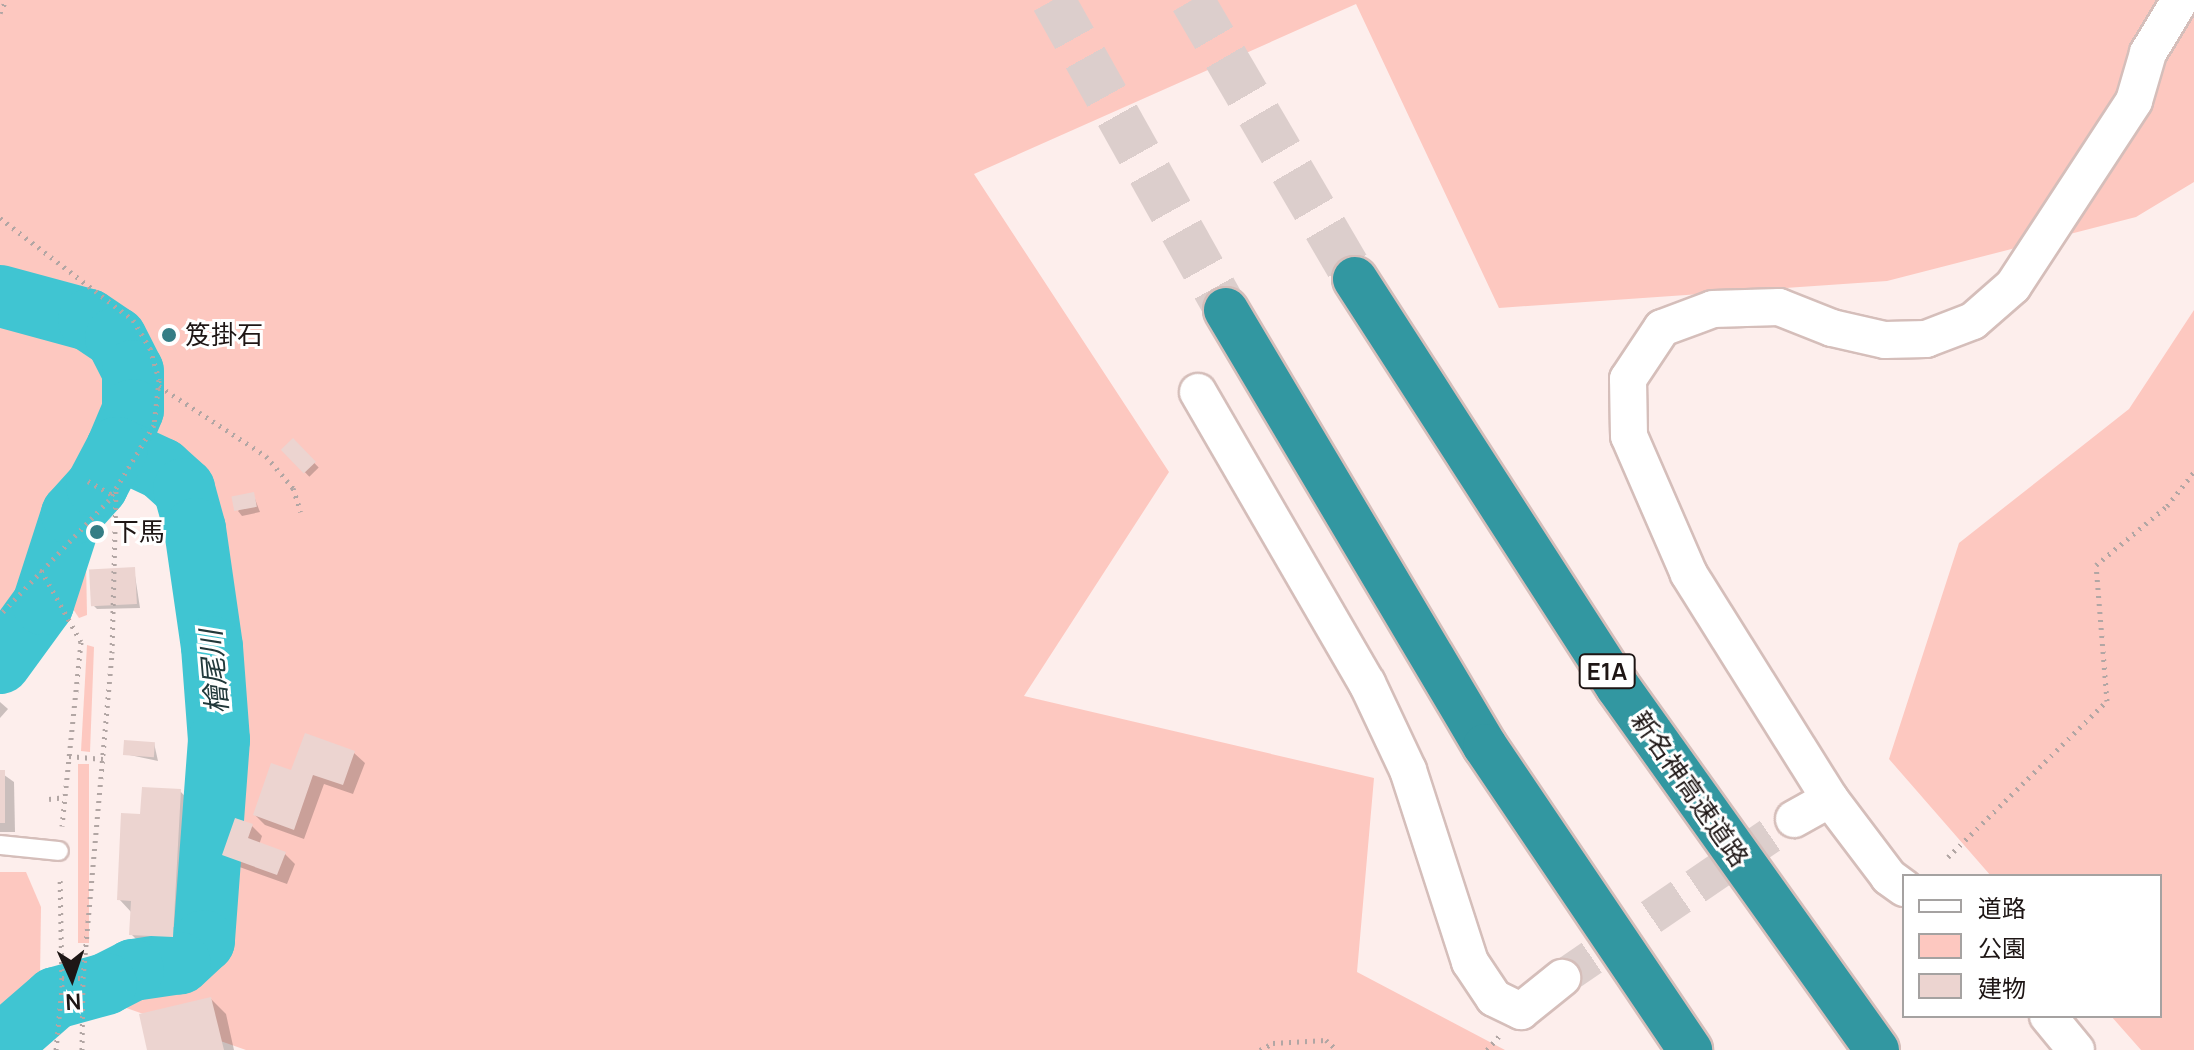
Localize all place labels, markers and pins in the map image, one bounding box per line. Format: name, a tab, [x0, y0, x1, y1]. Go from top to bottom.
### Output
place label: 笈掛石	[185, 319, 263, 351]
marker: 笈掛石	[160, 326, 178, 344]
place label: 下馬	[113, 516, 165, 548]
marker: 下馬	[88, 523, 106, 541]

